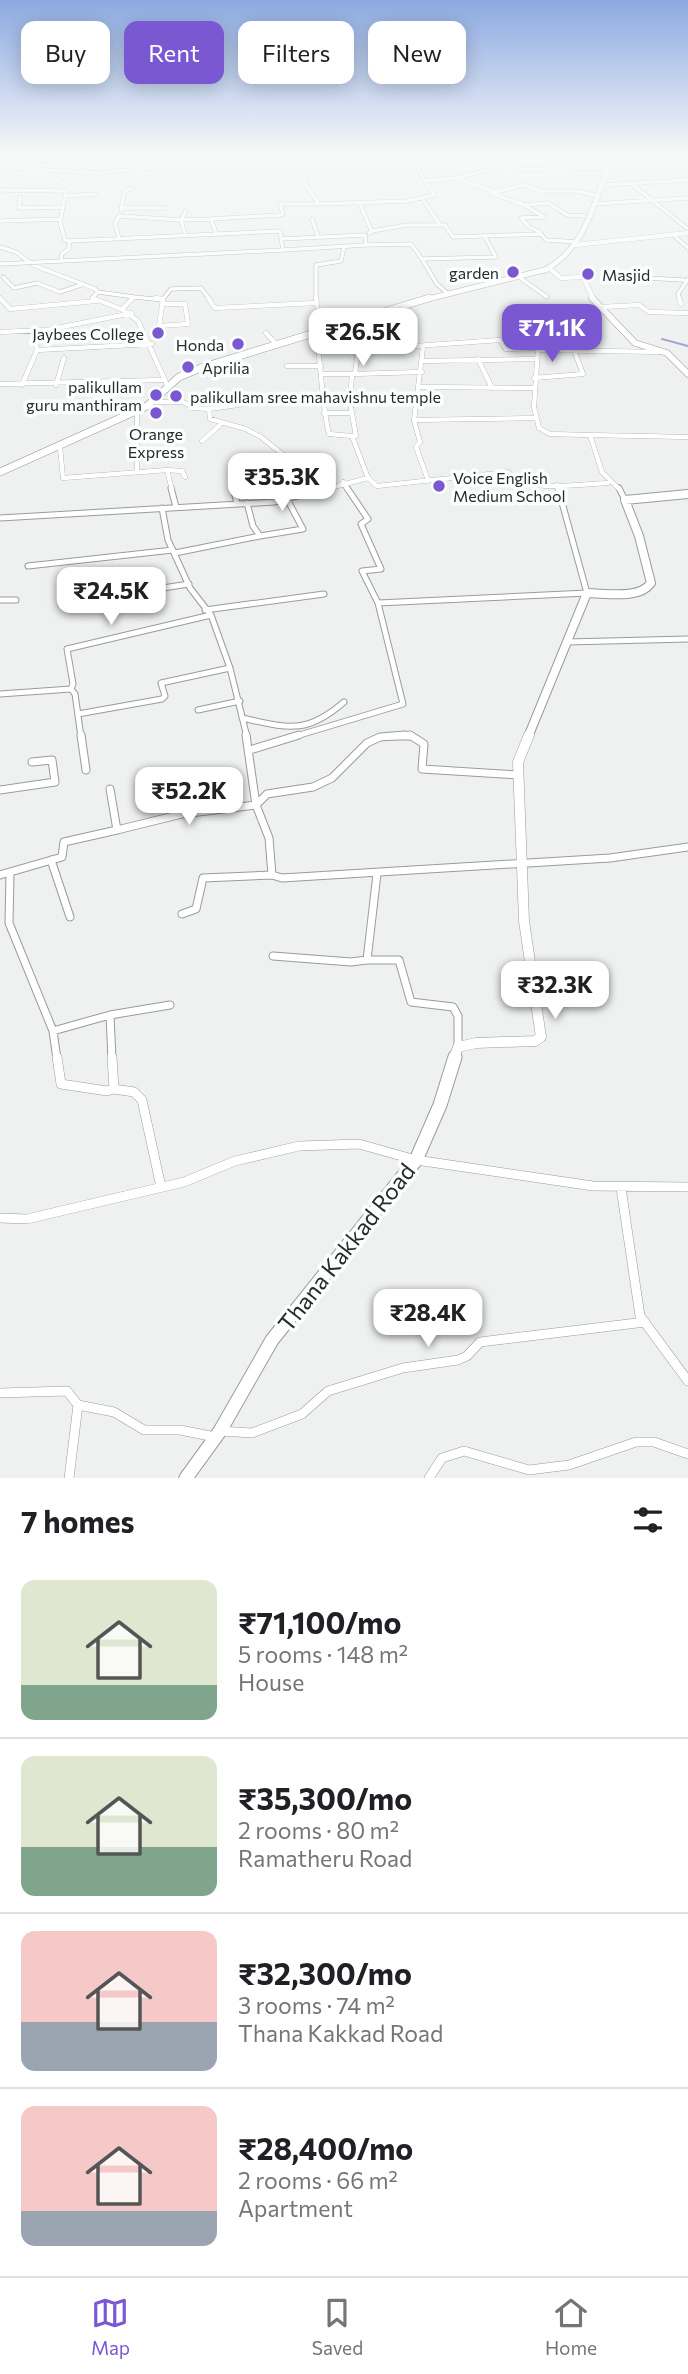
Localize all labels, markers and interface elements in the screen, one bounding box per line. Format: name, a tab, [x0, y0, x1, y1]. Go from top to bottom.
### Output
chip: Buy	[21, 21, 110, 84]
chip: Rent	[124, 21, 224, 84]
chip: Filters	[238, 21, 354, 84]
chip: New	[368, 21, 466, 84]
place label: garden	[449, 263, 499, 282]
marker: garden	[505, 264, 521, 280]
place label: Masjid	[602, 265, 650, 284]
marker: Masjid	[580, 266, 596, 282]
pin: ₹71.1K	[495, 304, 609, 364]
pin: ₹26.5K	[306, 308, 420, 368]
text: ₹71.1K	[518, 313, 586, 341]
text: ₹26.5K	[325, 317, 401, 345]
place label: Jaybees College	[32, 324, 144, 343]
marker: Jaybees College	[150, 325, 166, 341]
place label: Honda	[176, 335, 224, 354]
marker: Honda	[230, 336, 246, 352]
place label: Aprilia	[202, 358, 250, 377]
marker: Aprilia	[180, 359, 196, 375]
place label: palikullam guru manthiram	[26, 377, 142, 414]
marker: palikullam guru manthiram	[148, 387, 164, 403]
place label: palikullam sree mahavishnu temple	[190, 387, 441, 406]
marker: palikullam sree mahavishnu temple	[168, 388, 184, 404]
marker: Orange Express	[148, 405, 164, 421]
place label: Orange Express	[128, 424, 184, 461]
pin: ₹35.3K	[225, 454, 339, 513]
text: ₹35.3K	[244, 462, 320, 490]
place label: Voice English Medium School	[453, 468, 566, 505]
marker: Voice English Medium School	[431, 478, 447, 494]
pin: ₹24.5K	[54, 568, 168, 627]
text: ₹24.5K	[73, 576, 149, 604]
pin: ₹52.2K	[132, 768, 246, 827]
text: ₹52.2K	[151, 776, 227, 804]
pin: ₹32.3K	[498, 962, 612, 1021]
text: ₹32.3K	[517, 970, 593, 998]
street label: Thana Kakkad Road	[272, 1157, 420, 1337]
pin: ₹28.4K	[371, 1290, 485, 1349]
text: ₹28.4K	[389, 1298, 467, 1326]
icon: filters	[629, 1501, 667, 1539]
text: 7 homes	[21, 1502, 134, 1539]
text: ₹71,100/mo	[238, 1603, 401, 1640]
icon: home	[77, 1608, 161, 1692]
text: 5 rooms · 148 m²	[238, 1640, 408, 1668]
text: House	[238, 1668, 304, 1696]
text: ₹35,300/mo	[238, 1779, 412, 1816]
icon: home	[77, 1784, 161, 1868]
text: 2 rooms · 80 m²	[238, 1816, 399, 1844]
text: Ramatheru Road	[238, 1844, 412, 1872]
text: ₹32,300/mo	[238, 1954, 412, 1991]
icon: home	[77, 1959, 161, 2043]
text: 3 rooms · 74 m²	[238, 1991, 395, 2019]
text: Thana Kakkad Road	[238, 2019, 443, 2047]
text: ₹28,400/mo	[238, 2129, 413, 2166]
icon: home	[77, 2134, 161, 2218]
text: 2 rooms · 66 m²	[238, 2166, 398, 2194]
text: Apartment	[238, 2194, 353, 2222]
tab: Map	[91, 2294, 130, 2359]
tab: Saved	[312, 2294, 363, 2359]
tab: Home	[545, 2294, 597, 2359]

